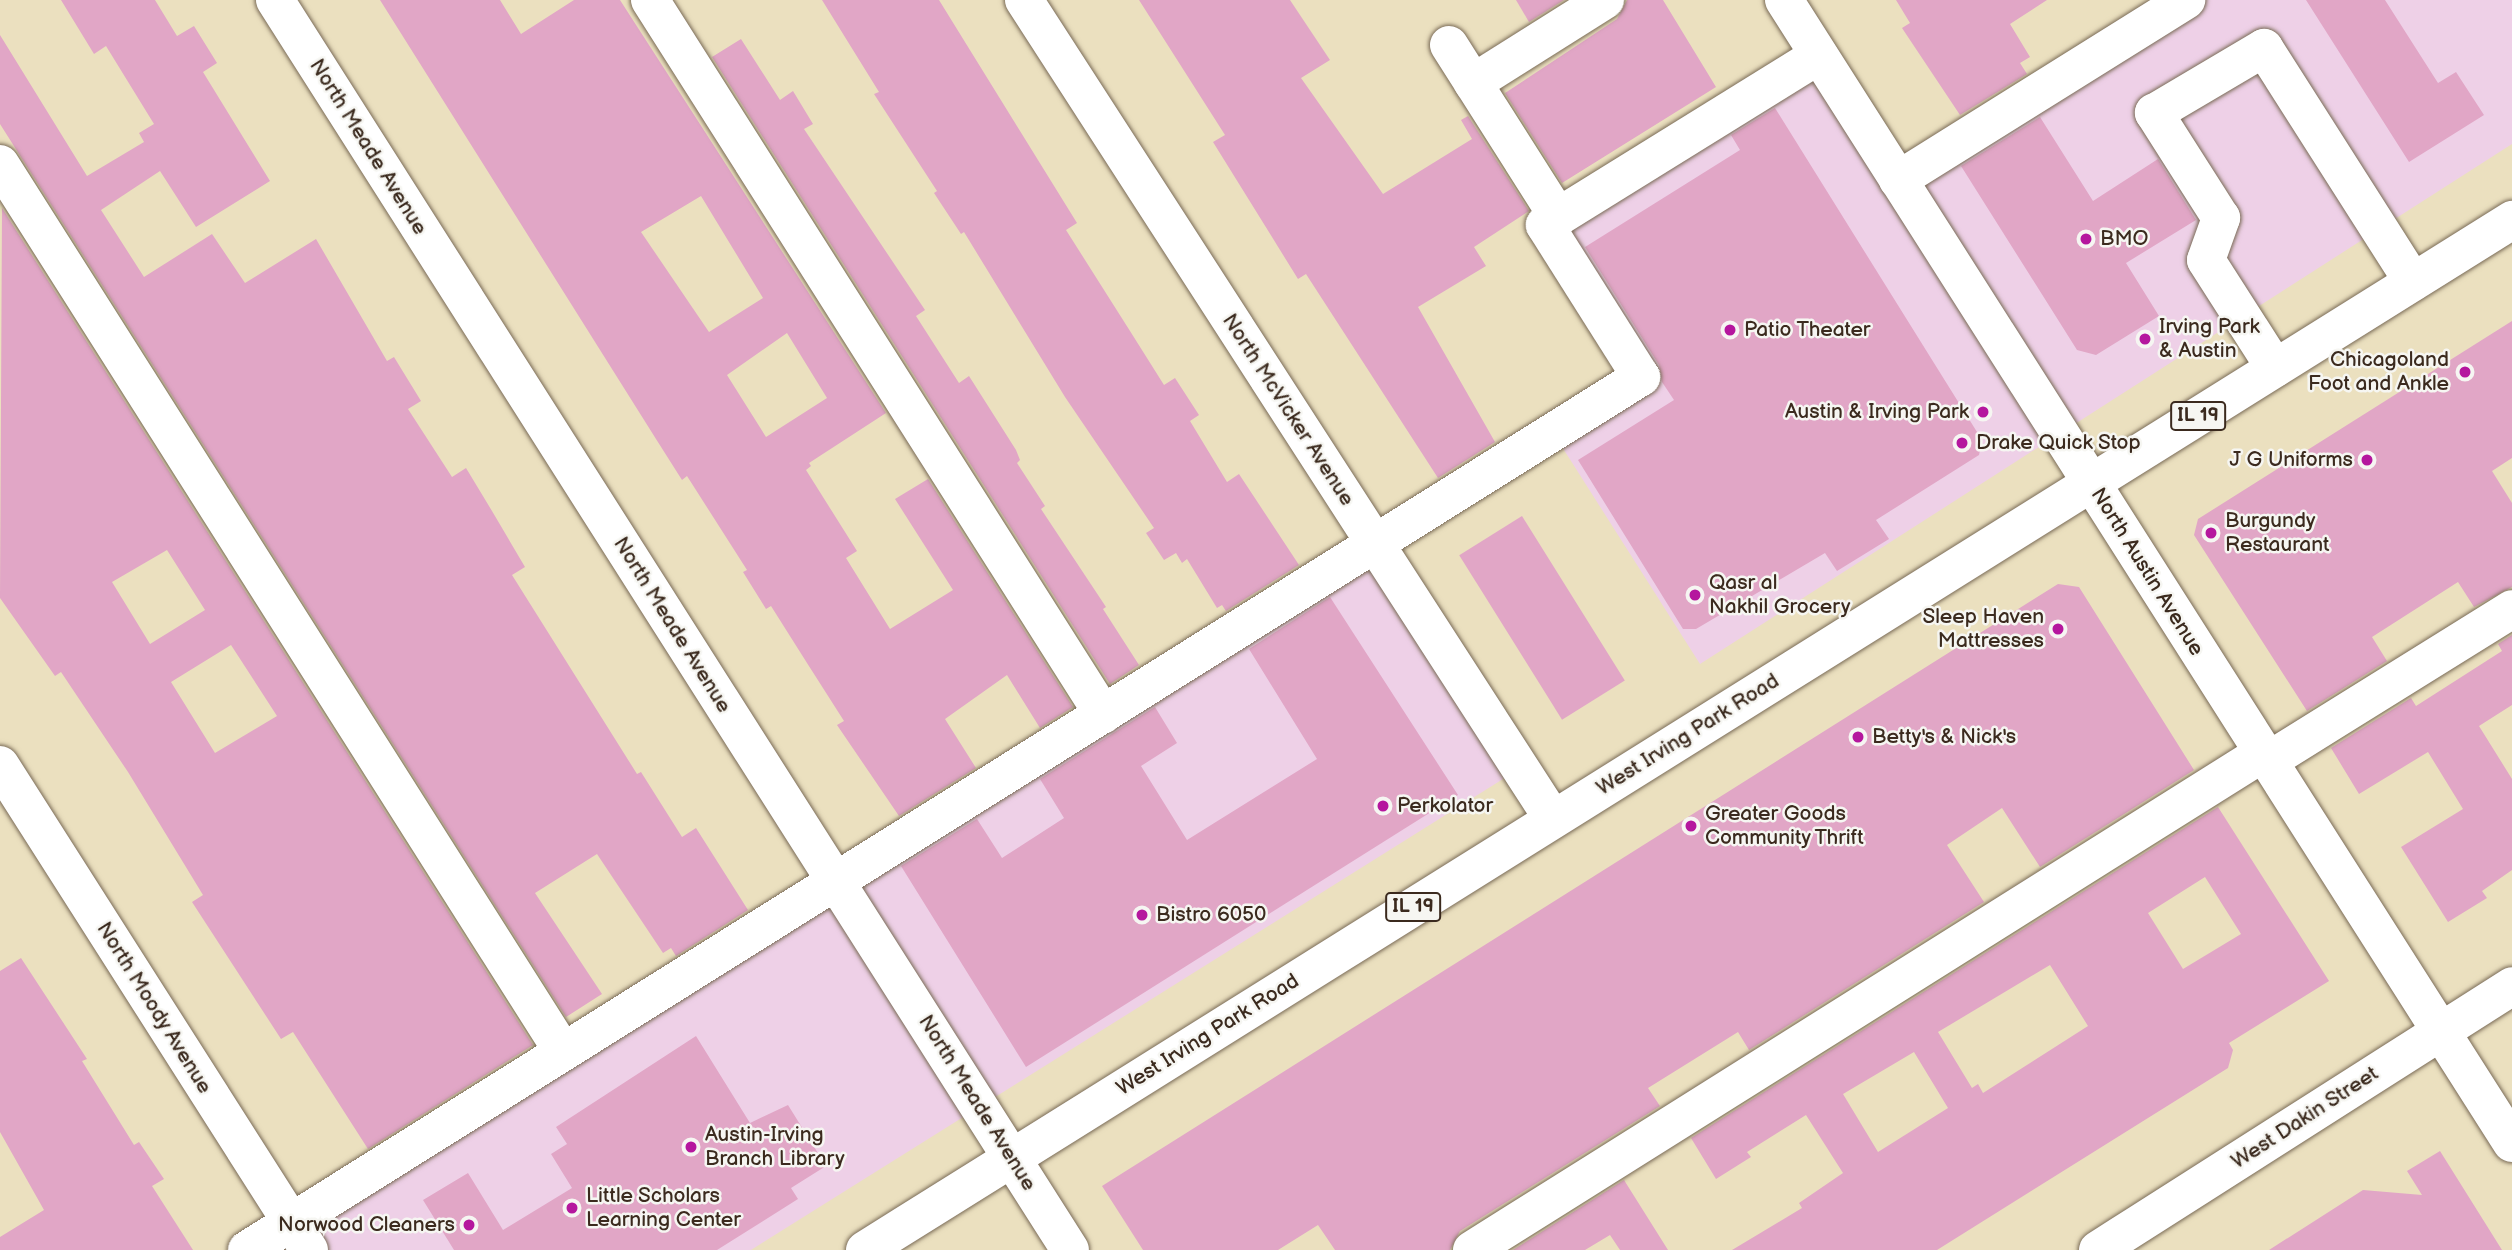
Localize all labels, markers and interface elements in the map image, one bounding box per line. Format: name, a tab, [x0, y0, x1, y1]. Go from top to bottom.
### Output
street label: North Meade Avenue	[304, 55, 432, 239]
place label: BMO	[2100, 226, 2149, 252]
marker: BMO	[2078, 231, 2094, 247]
street label: North McVicker Avenue	[1217, 309, 1359, 511]
place label: Irving Park & Austin	[2159, 314, 2260, 364]
place label: Patio Theater	[1744, 317, 1871, 343]
marker: Patio Theater	[1722, 322, 1738, 338]
marker: Irving Park & Austin	[2137, 331, 2153, 347]
place label: Chicagoland Foot and Ankle	[2308, 347, 2449, 397]
marker: Chicagoland Foot and Ankle	[2455, 362, 2475, 382]
place label: Austin & Irving Park	[1785, 399, 1969, 425]
road number: IL 19	[2170, 400, 2226, 432]
marker: Austin & Irving Park	[1975, 404, 1991, 420]
place label: Drake Quick Stop	[1976, 430, 2141, 456]
marker: Drake Quick Stop	[1954, 435, 1970, 451]
place label: J G Uniforms	[2229, 447, 2353, 473]
marker: J G Uniforms	[2359, 452, 2375, 468]
street label: North Austin Avenue	[2085, 483, 2209, 661]
place label: Burgundy Restaurant	[2225, 508, 2330, 558]
marker: Burgundy Restaurant	[2203, 525, 2219, 541]
street label: North Meade Avenue	[608, 533, 736, 717]
place label: Qasr al Nakhil Grocery	[1709, 570, 1850, 620]
marker: Qasr al Nakhil Grocery	[1687, 587, 1703, 603]
place label: Sleep Haven Mattresses	[1923, 604, 2044, 654]
marker: Sleep Haven Mattresses	[2050, 621, 2066, 637]
street label: West Irving Park Road	[1592, 669, 1784, 801]
place label: Betty's & Nick's	[1872, 724, 2016, 750]
marker: Betty's & Nick's	[1850, 729, 1866, 745]
place label: Perkolator	[1397, 793, 1493, 819]
marker: Perkolator	[1375, 798, 1391, 814]
place label: Greater Goods Community Thrift	[1705, 801, 1866, 851]
marker: Greater Goods Community Thrift	[1683, 818, 1699, 834]
road number: IL 19	[1385, 892, 1441, 923]
place label: Bistro 6050	[1156, 902, 1266, 928]
marker: Bistro 6050	[1134, 907, 1150, 923]
street label: North Moody Avenue	[91, 917, 217, 1099]
street label: West Irving Park Road	[1112, 969, 1304, 1101]
street label: North Meade Avenue	[913, 1011, 1041, 1195]
street label: West Dakin Street	[2227, 1061, 2383, 1175]
place label: Austin-Irving Branch Library	[705, 1122, 845, 1172]
marker: Austin-Irving Branch Library	[683, 1139, 699, 1155]
place label: Little Scholars Learning Center	[586, 1183, 741, 1233]
marker: Little Scholars Learning Center	[564, 1200, 580, 1216]
place label: Norwood Cleaners	[278, 1212, 455, 1238]
marker: Norwood Cleaners	[461, 1217, 477, 1233]

